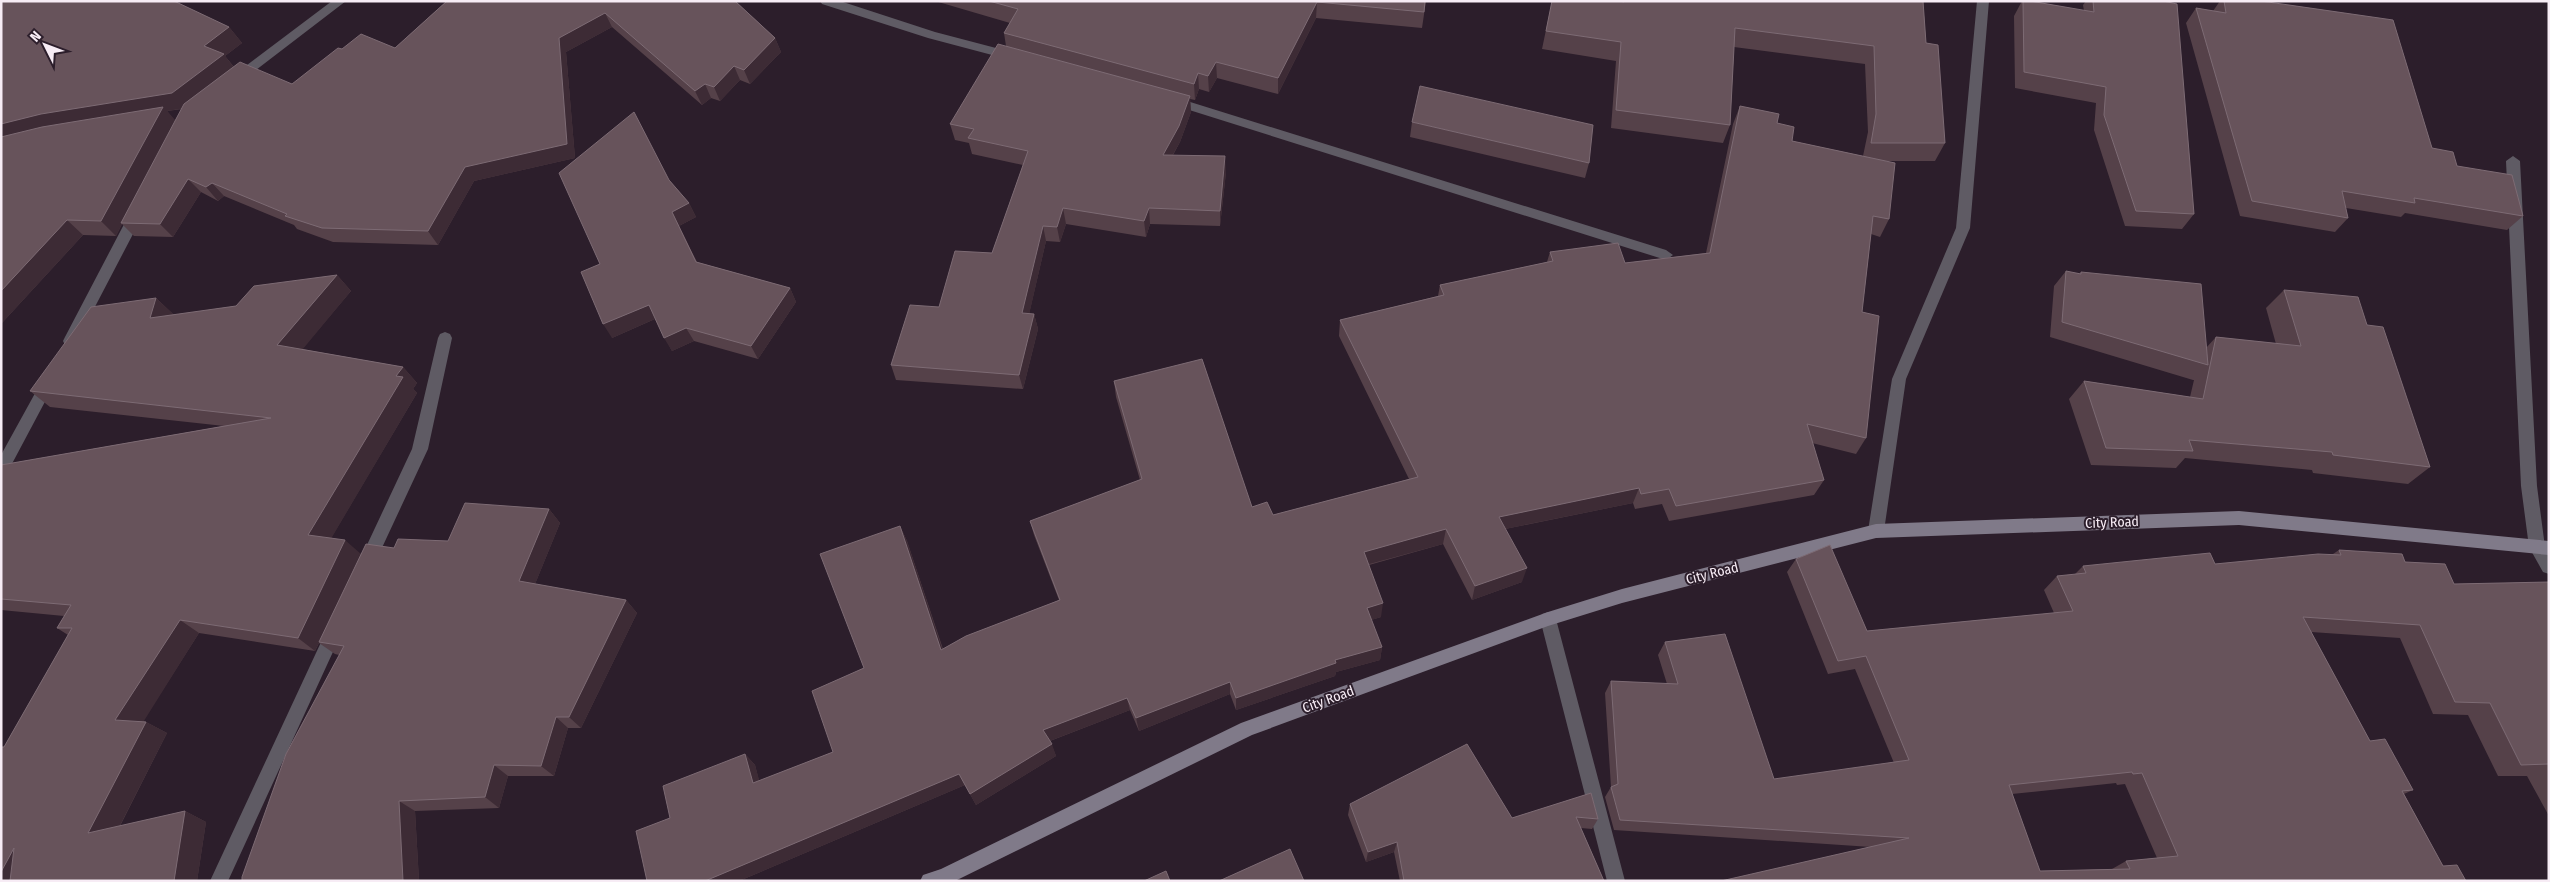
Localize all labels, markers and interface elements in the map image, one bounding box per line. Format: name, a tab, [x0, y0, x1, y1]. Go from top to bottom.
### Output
north arrow	[20, 20, 70, 70]
text: N	[27, 28, 45, 45]
street label: City Road	[2085, 513, 2139, 532]
street label: City Road	[1684, 559, 1740, 588]
street label: City Road	[1300, 682, 1356, 717]

